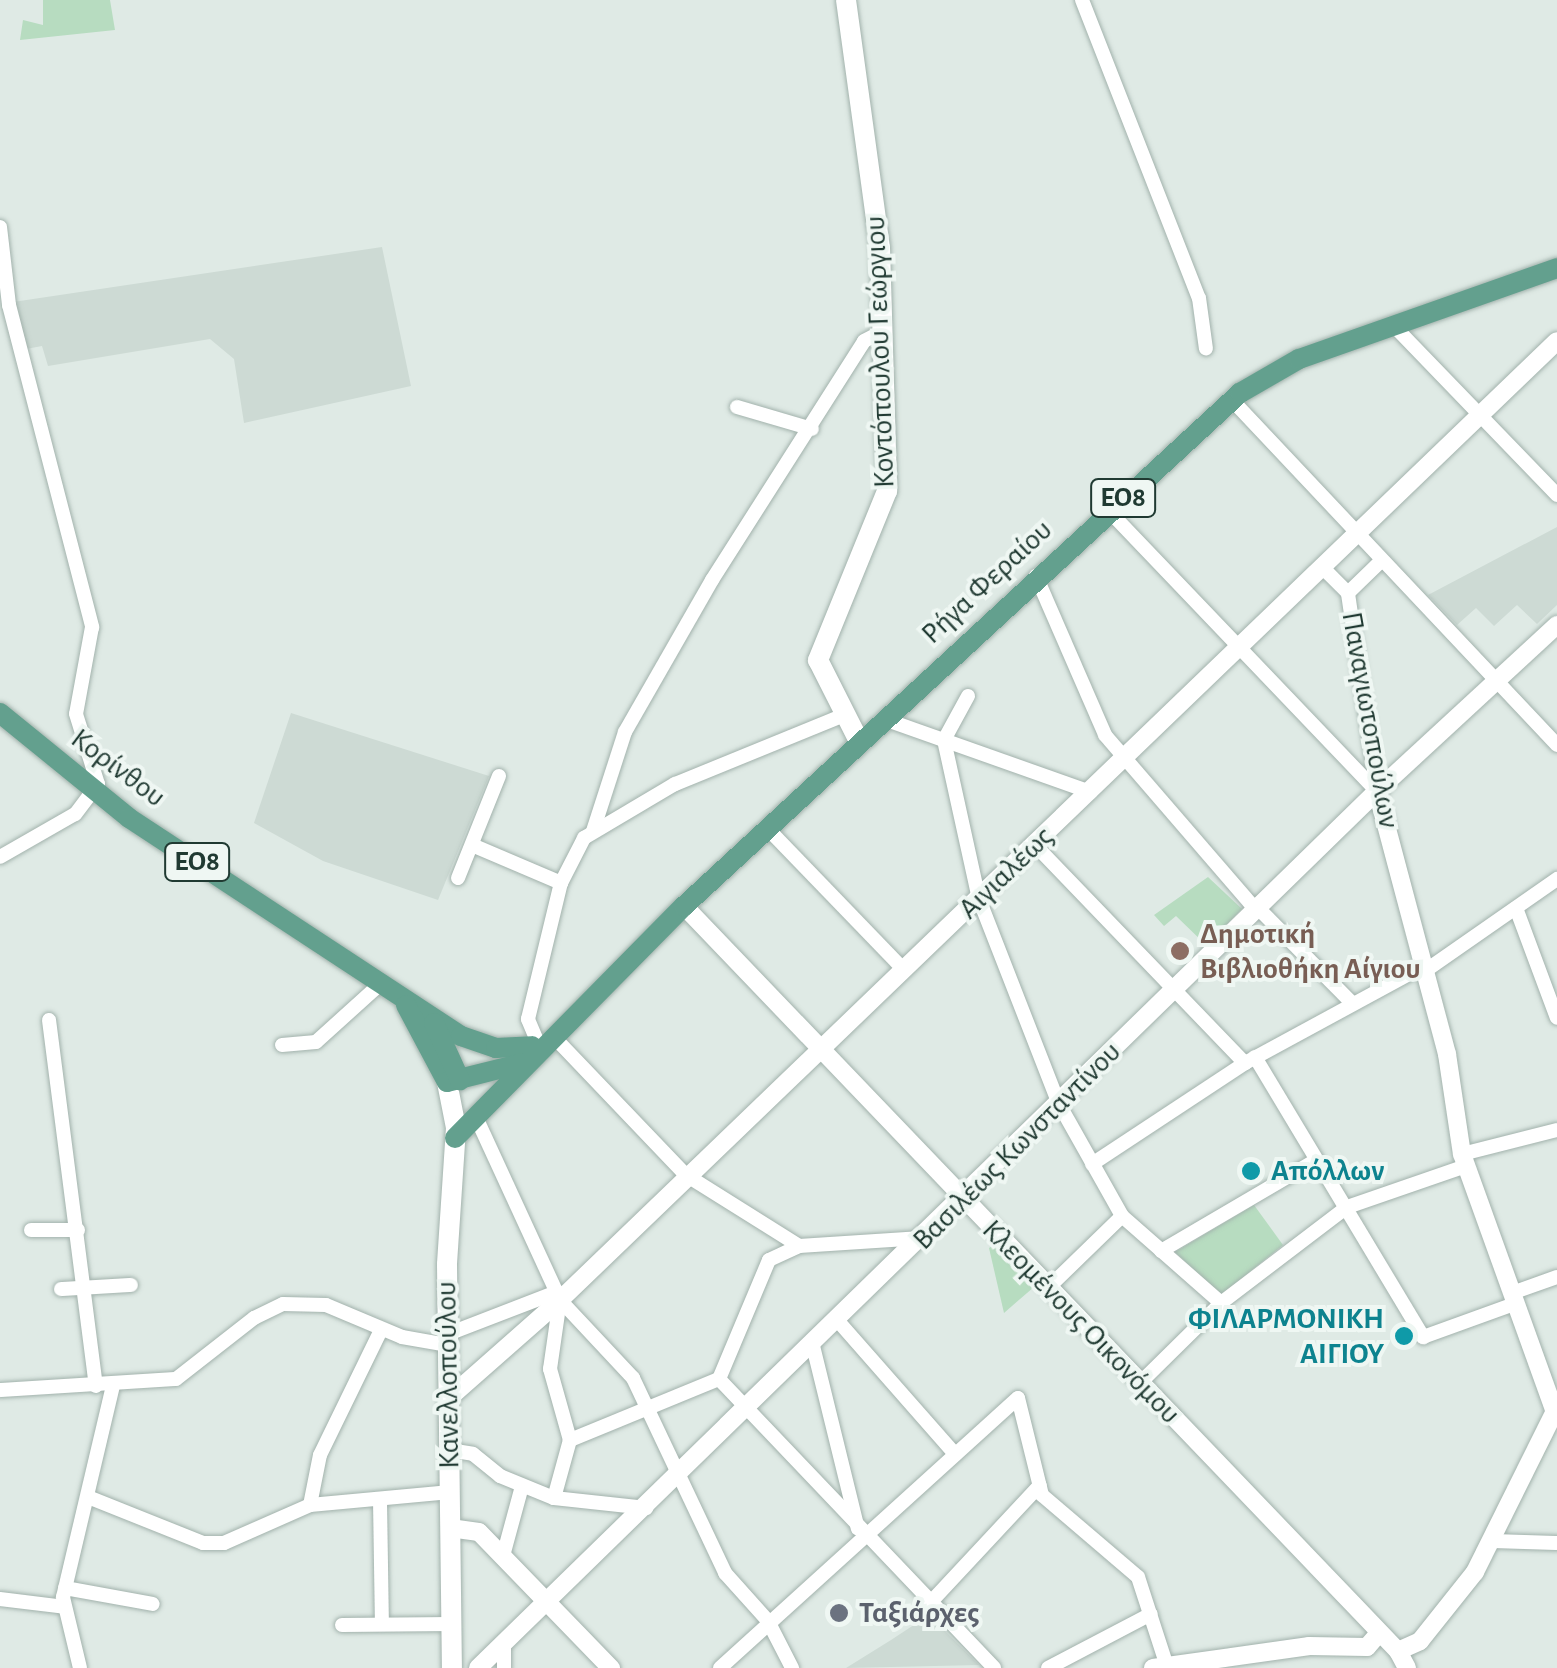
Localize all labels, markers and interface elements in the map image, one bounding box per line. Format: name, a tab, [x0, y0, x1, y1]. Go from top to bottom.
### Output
street label: Κοντόπουλου Γεώργιου	[857, 215, 903, 489]
road number: ΕΟ8	[1088, 475, 1158, 521]
street label: Ρήγα Φεραίου	[914, 512, 1060, 652]
street label: Παναγιωτοπούλων	[1333, 609, 1407, 831]
street label: Κορίνθου	[64, 721, 172, 815]
street label: Αιγιαλέως	[951, 819, 1061, 927]
road number: ΕΟ8	[162, 839, 232, 885]
place label: Δημοτική Βιβλιοθήκη Αίγιου	[1200, 916, 1420, 986]
marker: Δημοτική Βιβλιοθήκη Αίγιου	[1169, 940, 1191, 962]
street label: Βασιλέως Κωνσταντίνου	[905, 1034, 1129, 1258]
place label: Απόλλων	[1271, 1153, 1384, 1189]
marker: Απόλλων	[1240, 1160, 1262, 1182]
street label: Κλεομένους Οικονόμου	[974, 1212, 1188, 1432]
street label: Κανελλοπούλου	[428, 1281, 468, 1469]
place label: ΦΙΛΑΡΜΟΝΙΚΗ ΑΙΓΙΟΥ	[1188, 1301, 1384, 1372]
marker: ΦΙΛΑΡΜΟΝΙΚΗ ΑΙΓΙΟΥ	[1393, 1325, 1415, 1347]
place label: Ταξιάρχες	[859, 1595, 979, 1631]
marker: Ταξιάρχες	[828, 1602, 850, 1624]

